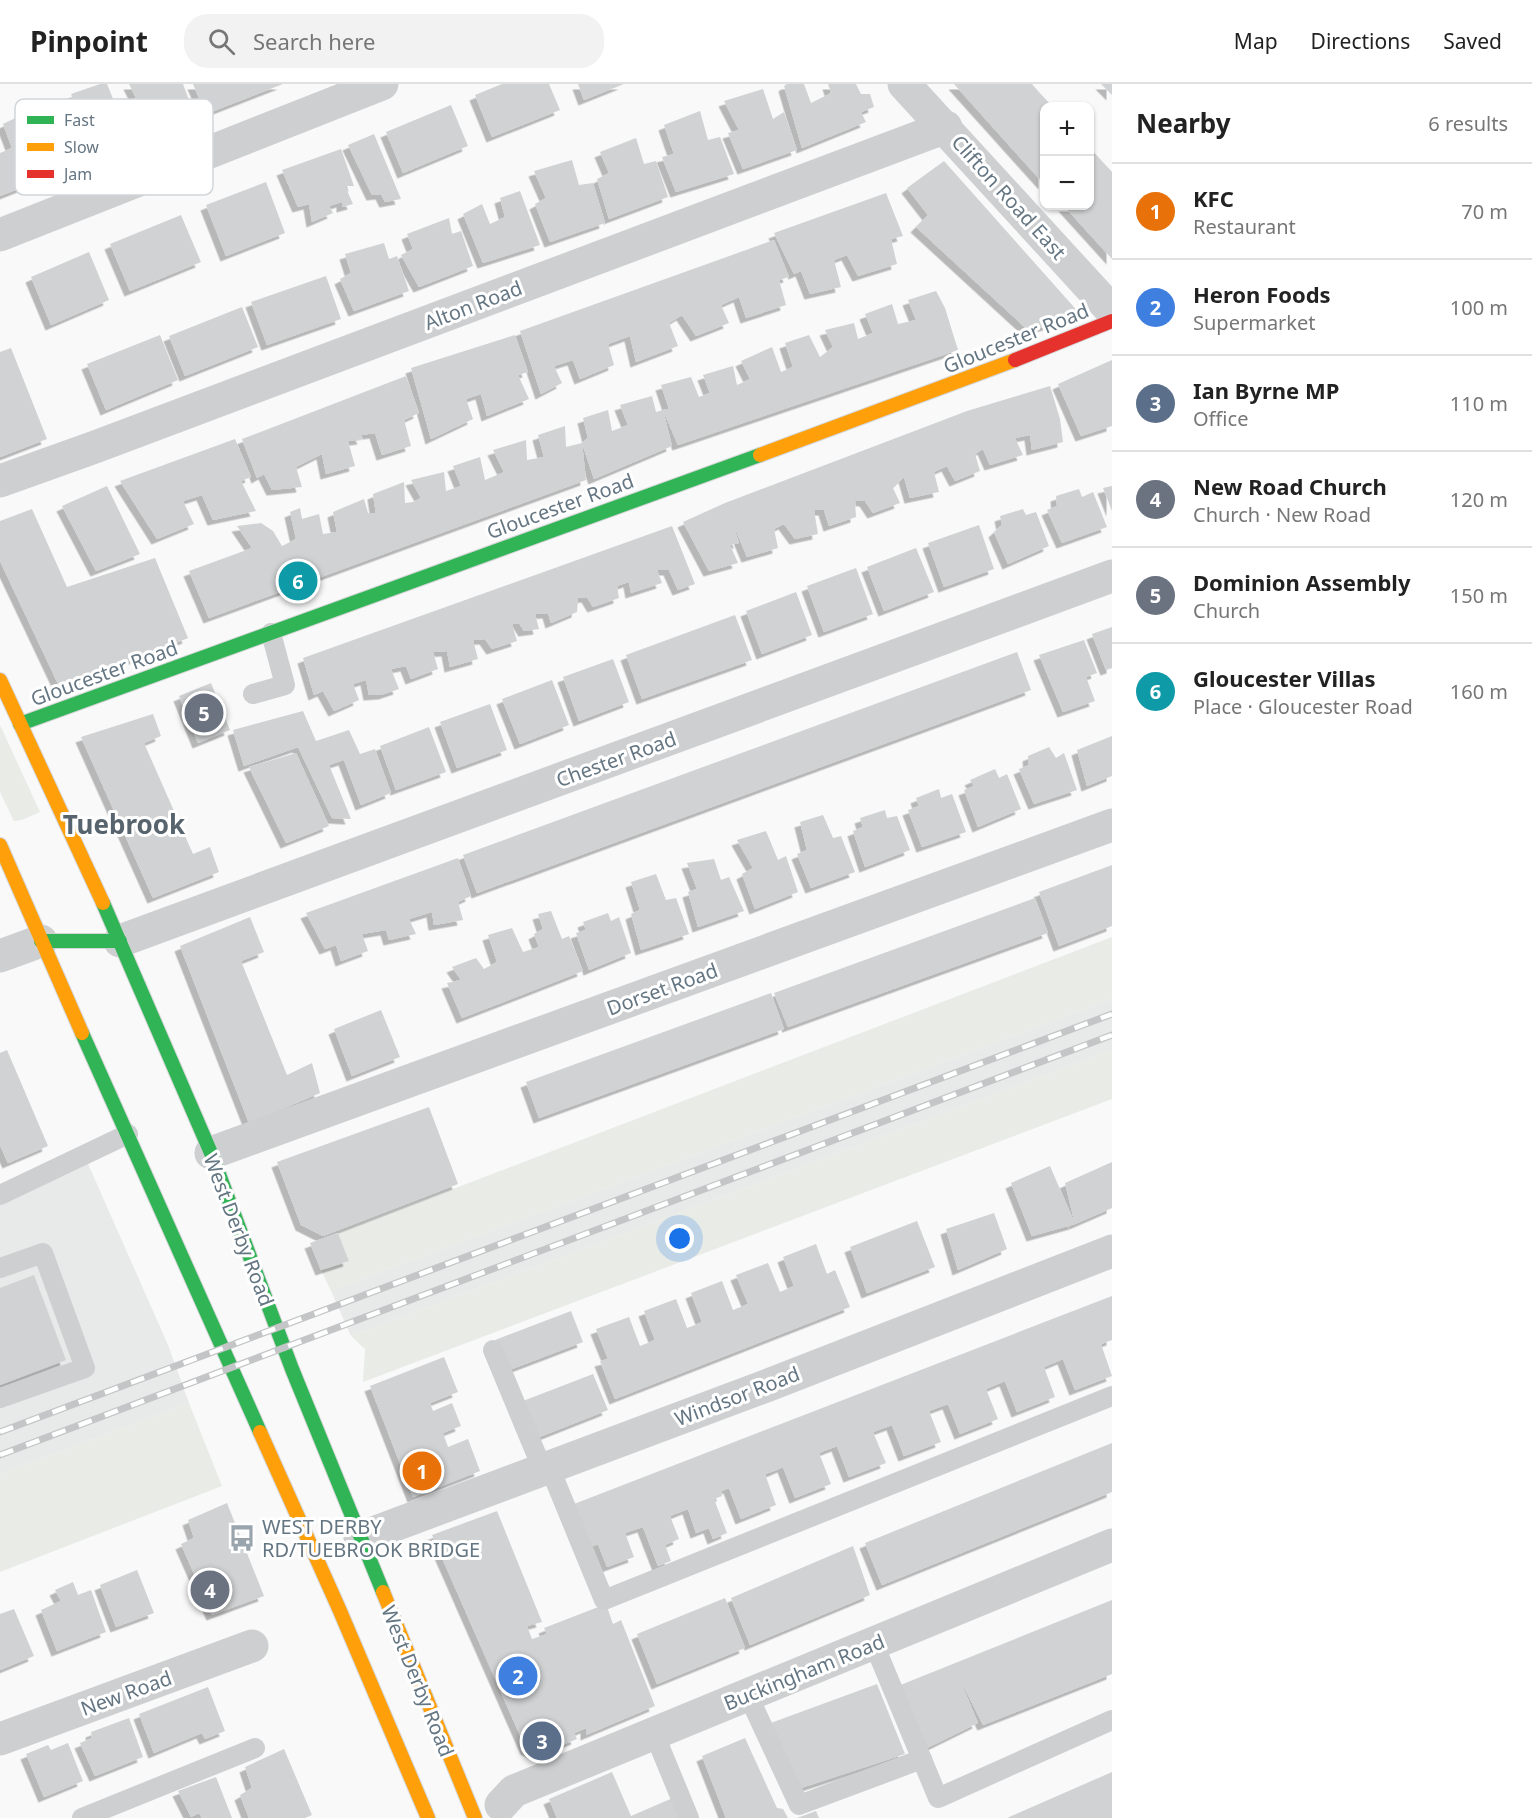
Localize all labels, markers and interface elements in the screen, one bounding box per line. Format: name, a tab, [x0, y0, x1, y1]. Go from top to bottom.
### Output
search box	[184, 14, 604, 68]
text: Pinpoint	[30, 22, 148, 60]
icon: search	[205, 25, 238, 58]
text: Search here	[253, 26, 375, 56]
text: Map	[1234, 27, 1278, 55]
text: Directions	[1311, 27, 1410, 55]
text: Saved	[1443, 27, 1502, 55]
legend	[15, 99, 213, 195]
map controls	[1040, 102, 1094, 210]
button: +	[1040, 102, 1094, 156]
text: Nearby	[1136, 105, 1231, 141]
text: Fast	[64, 109, 95, 131]
text: 6 results	[1428, 110, 1508, 137]
street label: Clifton Road East	[946, 129, 1072, 265]
text: Slow	[64, 136, 99, 158]
button: −	[1040, 156, 1094, 210]
text: Jam	[62, 163, 92, 185]
text: KFC	[1193, 183, 1234, 213]
text: 1	[1150, 198, 1161, 225]
text: 70 m	[1461, 198, 1508, 225]
text: Restaurant	[1193, 213, 1296, 240]
street label: Alton Road	[420, 274, 526, 336]
text: Heron Foods	[1193, 279, 1331, 309]
text: 2	[1150, 294, 1161, 321]
text: 100 m	[1450, 294, 1508, 321]
street label: Gloucester Road	[939, 297, 1093, 379]
text: Supermarket	[1193, 309, 1316, 336]
text: Ian Byrne MP	[1193, 375, 1339, 405]
text: 3	[1150, 390, 1161, 417]
text: 110 m	[1450, 390, 1508, 417]
text: Office	[1193, 405, 1248, 432]
street label: Gloucester Road	[483, 467, 637, 545]
text: New Road Church	[1193, 471, 1387, 501]
text: 4	[1150, 486, 1161, 513]
text: 120 m	[1450, 486, 1508, 513]
text: Church · New Road	[1193, 501, 1371, 528]
pin: 6	[278, 558, 318, 604]
text: Dominion Assembly	[1193, 567, 1410, 597]
text: 5	[1150, 582, 1161, 609]
text: 150 m	[1450, 582, 1508, 609]
text: Church	[1193, 597, 1260, 624]
street label: Gloucester Road	[27, 634, 181, 712]
text: Gloucester Villas	[1193, 663, 1376, 693]
text: 6	[1150, 678, 1161, 705]
text: 160 m	[1450, 678, 1508, 705]
pin: 5	[184, 690, 224, 736]
text: Place · Gloucester Road	[1193, 693, 1413, 720]
street label: Chester Road	[552, 725, 680, 793]
district label: Tuebrook	[63, 806, 186, 842]
street label: Dorset Road	[603, 956, 721, 1022]
street label: West Derby Road	[198, 1150, 280, 1310]
your location	[665, 1224, 694, 1253]
street label: Windsor Road	[671, 1360, 803, 1432]
pin: 1	[402, 1448, 442, 1494]
place label: WEST DERBY RD/TUEBROOK BRIDGE	[262, 1513, 480, 1563]
bus stop icon: WEST DERBY RD/TUEBROOK BRIDGE	[227, 1523, 257, 1553]
pin: 4	[190, 1568, 230, 1612]
street label: West Derby Road	[375, 1601, 461, 1761]
street label: Buckingham Road	[720, 1627, 888, 1717]
pin: 2	[498, 1654, 538, 1698]
street label: New Road	[77, 1664, 175, 1722]
pin: 3	[522, 1718, 562, 1764]

